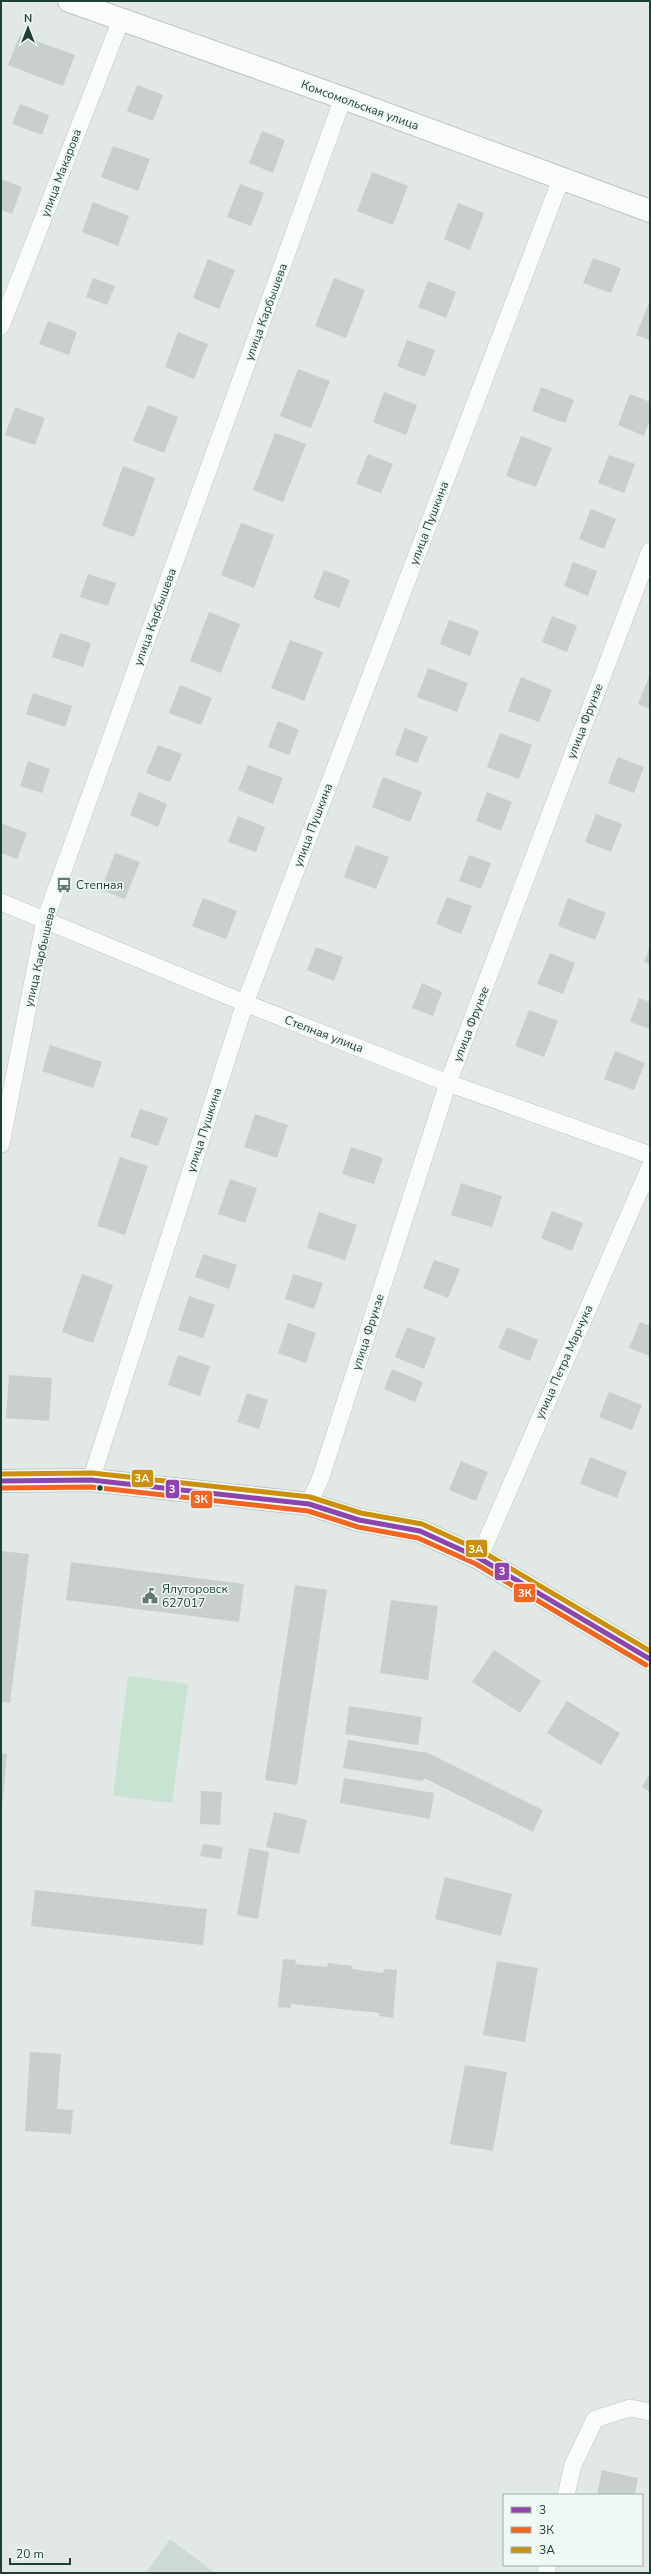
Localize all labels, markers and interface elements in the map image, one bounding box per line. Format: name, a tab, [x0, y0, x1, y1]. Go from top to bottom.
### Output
north arrow	[8, 8, 48, 48]
text: N	[24, 11, 32, 26]
street label: Комсомольская улица	[299, 76, 421, 134]
street label: улица Макарова	[37, 127, 85, 219]
street label: улица Карбышева	[241, 261, 291, 363]
street label: улица Пушкина	[406, 479, 452, 567]
street label: улица Карбышева	[130, 566, 180, 668]
street label: улица Фрунзе	[563, 681, 607, 761]
street label: улица Пушкина	[290, 781, 336, 869]
bus stop icon: Степная	[55, 876, 73, 894]
place label: Степная	[76, 877, 123, 893]
street label: улица Карбышева	[21, 905, 59, 1009]
street label: улица Фрунзе	[449, 984, 493, 1064]
street label: Степная улица	[282, 1012, 366, 1056]
street label: улица Пушкина	[183, 1086, 225, 1174]
street label: улица Фрунзе	[348, 1292, 388, 1372]
street label: улица Петра Марчука	[532, 1302, 596, 1422]
line badge: 3А	[131, 1469, 154, 1488]
text: 3А	[135, 1471, 150, 1486]
line badge: 3	[165, 1479, 180, 1499]
text: 3	[169, 1482, 175, 1497]
unlabelled marker	[95, 1483, 105, 1493]
line badge: 3К	[190, 1490, 213, 1509]
text: 3К	[194, 1492, 209, 1507]
line badge: 3А	[465, 1539, 488, 1558]
text: 3А	[469, 1542, 484, 1557]
line badge: 3	[494, 1562, 510, 1581]
text: 3	[499, 1564, 505, 1579]
place label: Ялуторовск 627017	[162, 1581, 229, 1611]
line badge: 3К	[513, 1583, 536, 1603]
text: 3К	[518, 1586, 533, 1601]
public building icon: Ялуторовск 627017	[141, 1587, 159, 1605]
legend	[503, 2494, 643, 2566]
text: 3	[539, 2502, 546, 2518]
text: 3К	[539, 2522, 554, 2538]
scale bar	[10, 2540, 70, 2566]
text: 3А	[539, 2542, 555, 2558]
text: 20 m	[16, 2546, 44, 2562]

